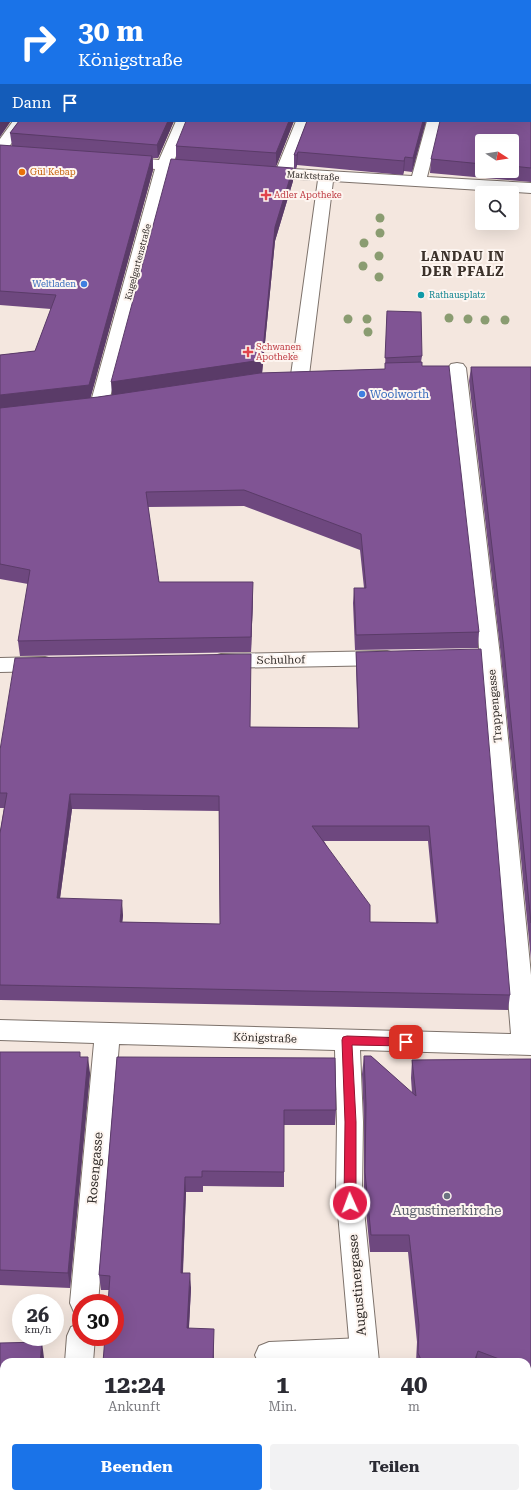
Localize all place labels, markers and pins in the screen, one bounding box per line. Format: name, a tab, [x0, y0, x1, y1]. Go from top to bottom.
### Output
marker: Gül Kebap	[17, 167, 27, 177]
place label: Gül Kebap	[30, 167, 76, 177]
marker: Adler Apotheke	[261, 190, 271, 200]
place label: Adler Apotheke	[274, 190, 342, 200]
place label: Weltladen	[32, 279, 76, 289]
marker: Weltladen	[79, 279, 89, 289]
marker: Rathausplatz	[416, 290, 426, 300]
place label: Rathausplatz	[429, 290, 486, 300]
place label: Schwanen Apotheke	[256, 342, 301, 362]
marker: Schwanen Apotheke	[243, 347, 253, 357]
place label: Woolworth	[370, 388, 429, 401]
marker: Woolworth	[357, 389, 367, 399]
pin	[389, 1025, 423, 1059]
marker: Augustinerkirche	[442, 1191, 452, 1201]
place label: Augustinerkirche	[392, 1203, 502, 1218]

